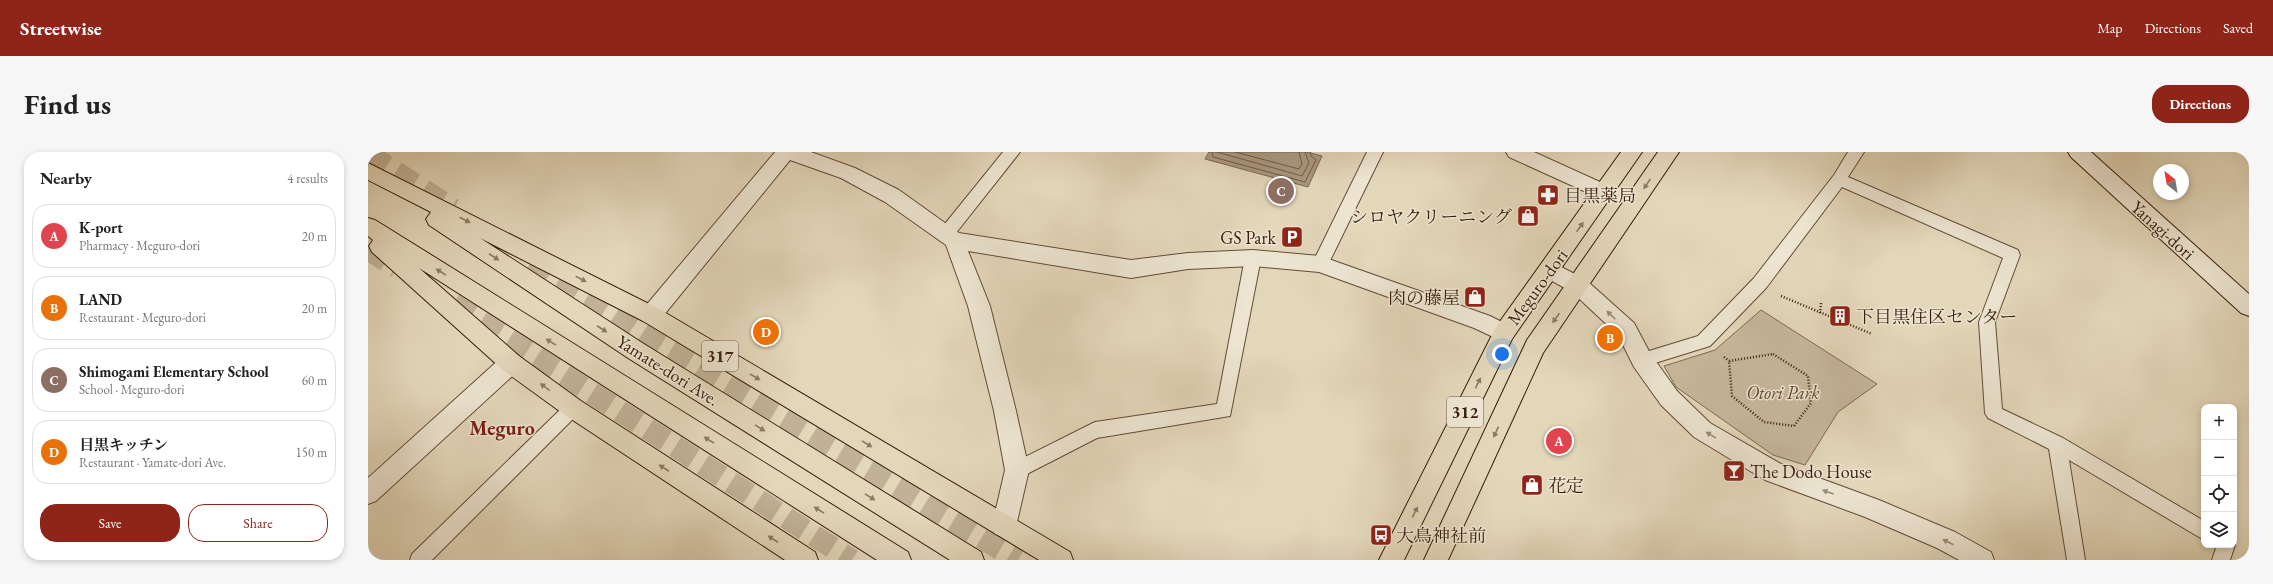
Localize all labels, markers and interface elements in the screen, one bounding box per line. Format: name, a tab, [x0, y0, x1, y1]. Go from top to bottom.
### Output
text: Streetwise	[20, 16, 102, 41]
text: Map	[2097, 19, 2123, 37]
text: Directions	[2145, 19, 2201, 37]
text: Saved	[2223, 19, 2253, 37]
button: Directions	[2152, 85, 2249, 123]
text: Find us	[24, 86, 111, 122]
north arrow	[2153, 164, 2189, 200]
text: Nearby	[40, 167, 92, 189]
text: 4 results	[287, 170, 328, 187]
pin: C	[1268, 176, 1294, 206]
one-way arrow	[1643, 179, 1651, 190]
pharmacy icon: 目黒薬局	[1535, 182, 1561, 208]
place label: 目黒薬局	[1564, 184, 1636, 207]
street label: Yanagi-dori	[2126, 195, 2200, 265]
shop icon: シロヤクリーニング	[1515, 203, 1541, 229]
place label: シロヤクリーニング	[1350, 205, 1512, 228]
one-way arrow	[459, 217, 471, 223]
text: K-port	[79, 218, 123, 237]
one-way arrow	[1576, 222, 1584, 232]
parking icon: GS Park	[1279, 224, 1305, 250]
place label: GS Park	[1220, 226, 1277, 249]
text: A	[49, 228, 59, 245]
text: 20 m	[302, 228, 327, 245]
text: Pharmacy · Meguro-dori	[79, 237, 200, 254]
street label: Meguro-dori	[1502, 244, 1573, 330]
one-way arrow	[489, 253, 499, 261]
one-way arrow	[435, 269, 447, 276]
one-way arrow	[575, 276, 587, 283]
shop icon: 肉の藤屋	[1462, 284, 1488, 310]
place label: 肉の藤屋	[1388, 286, 1460, 309]
text: LAND	[79, 290, 122, 309]
text: B	[50, 300, 58, 317]
text: 20 m	[302, 300, 327, 317]
building icon: 下目黒住区センター	[1827, 303, 1853, 329]
place label: 下目黒住区センター	[1856, 305, 2017, 328]
text: Restaurant · Meguro-dori	[79, 309, 206, 326]
one-way arrow	[1606, 311, 1616, 320]
one-way arrow	[1552, 312, 1560, 323]
pin: D	[753, 317, 779, 347]
pin: B	[1597, 323, 1623, 353]
one-way arrow	[597, 325, 608, 333]
street label: Yamate-dori Ave.	[613, 329, 723, 411]
one-way arrow	[545, 338, 557, 345]
road number: 317	[702, 341, 738, 371]
your location	[1492, 344, 1512, 364]
text: Shimogami Elementary School	[79, 362, 269, 381]
text: C	[49, 372, 59, 389]
text: 60 m	[302, 372, 327, 389]
one-way arrow	[749, 374, 761, 381]
one-way arrow	[1475, 378, 1482, 389]
text: School · Meguro-dori	[79, 381, 185, 398]
park label: Otori Park	[1746, 381, 1820, 404]
one-way arrow	[540, 384, 550, 392]
road number: 312	[1447, 397, 1483, 427]
map controls	[2201, 404, 2237, 548]
button: +	[2201, 404, 2237, 440]
district label: Meguro	[469, 415, 535, 441]
one-way arrow	[754, 425, 766, 432]
one-way arrow	[1493, 426, 1499, 438]
pin: A	[1546, 426, 1572, 456]
one-way arrow	[1705, 431, 1717, 438]
text: 目黒キッチン	[79, 435, 168, 454]
one-way arrow	[703, 437, 715, 444]
one-way arrow	[861, 440, 873, 447]
button: −	[2201, 440, 2237, 476]
text: D	[49, 444, 59, 461]
text: 150 m	[296, 444, 327, 461]
text: Restaurant · Yamate-dori Ave.	[79, 454, 226, 471]
bar icon: The Dodo House	[1721, 458, 1747, 484]
place label: The Dodo House	[1750, 460, 1872, 483]
one-way arrow	[659, 464, 670, 471]
shop icon: 花定	[1519, 472, 1545, 498]
place label: 花定	[1548, 474, 1584, 497]
button: locate	[2201, 476, 2237, 512]
one-way arrow	[1821, 488, 1833, 494]
one-way arrow	[865, 493, 875, 501]
button: Save	[40, 504, 180, 542]
button: Share	[188, 504, 328, 542]
one-way arrow	[813, 506, 825, 513]
one-way arrow	[1412, 507, 1418, 518]
button: layers	[2201, 512, 2237, 548]
bus stop icon: 大鳥神社前	[1368, 522, 1394, 548]
place label: 大鳥神社前	[1396, 524, 1486, 547]
one-way arrow	[767, 535, 779, 542]
one-way arrow	[1942, 538, 1954, 545]

